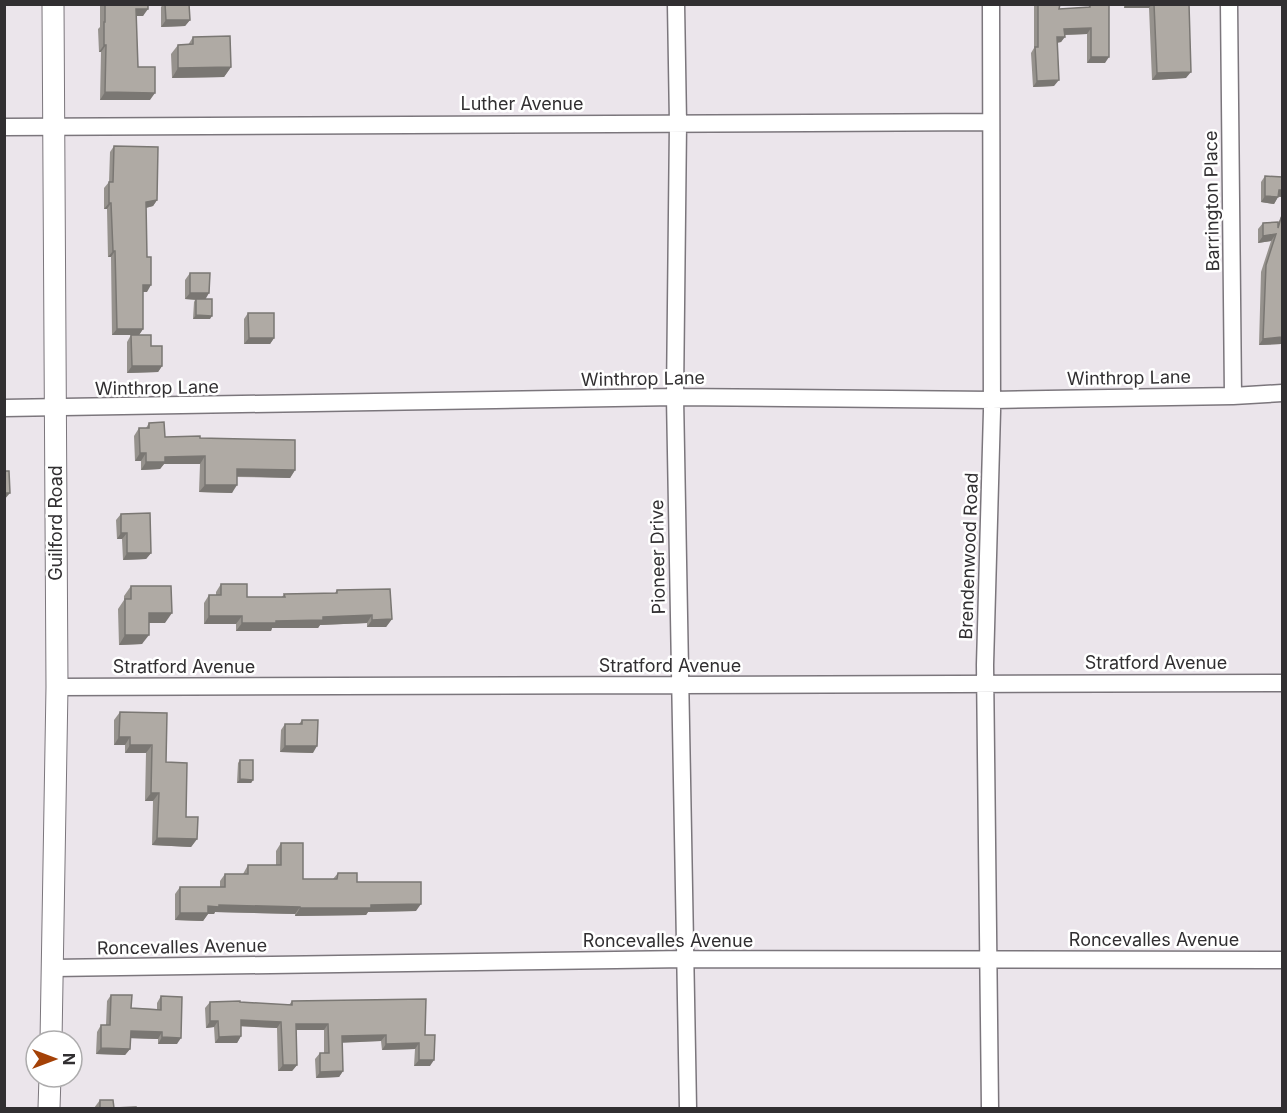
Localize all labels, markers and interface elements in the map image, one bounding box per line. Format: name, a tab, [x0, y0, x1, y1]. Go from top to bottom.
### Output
street label: Luther Avenue	[461, 93, 583, 114]
street label: Barrington Place	[1200, 130, 1223, 272]
street label: Winthrop Lane	[1067, 366, 1191, 389]
street label: Winthrop Lane	[581, 367, 705, 390]
street label: Winthrop Lane	[95, 376, 219, 399]
street label: Guilford Road	[45, 465, 66, 581]
street label: Brendenwood Road	[955, 472, 982, 640]
street label: Pioneer Drive	[646, 499, 669, 615]
street label: Stratford Avenue	[1085, 652, 1227, 673]
street label: Stratford Avenue	[599, 655, 741, 676]
street label: Stratford Avenue	[113, 656, 255, 677]
street label: Roncevalles Avenue	[1069, 929, 1239, 950]
street label: Roncevalles Avenue	[583, 930, 753, 951]
street label: Roncevalles Avenue	[97, 935, 267, 958]
north arrow	[24, 1029, 84, 1089]
text: N	[59, 1053, 79, 1065]

